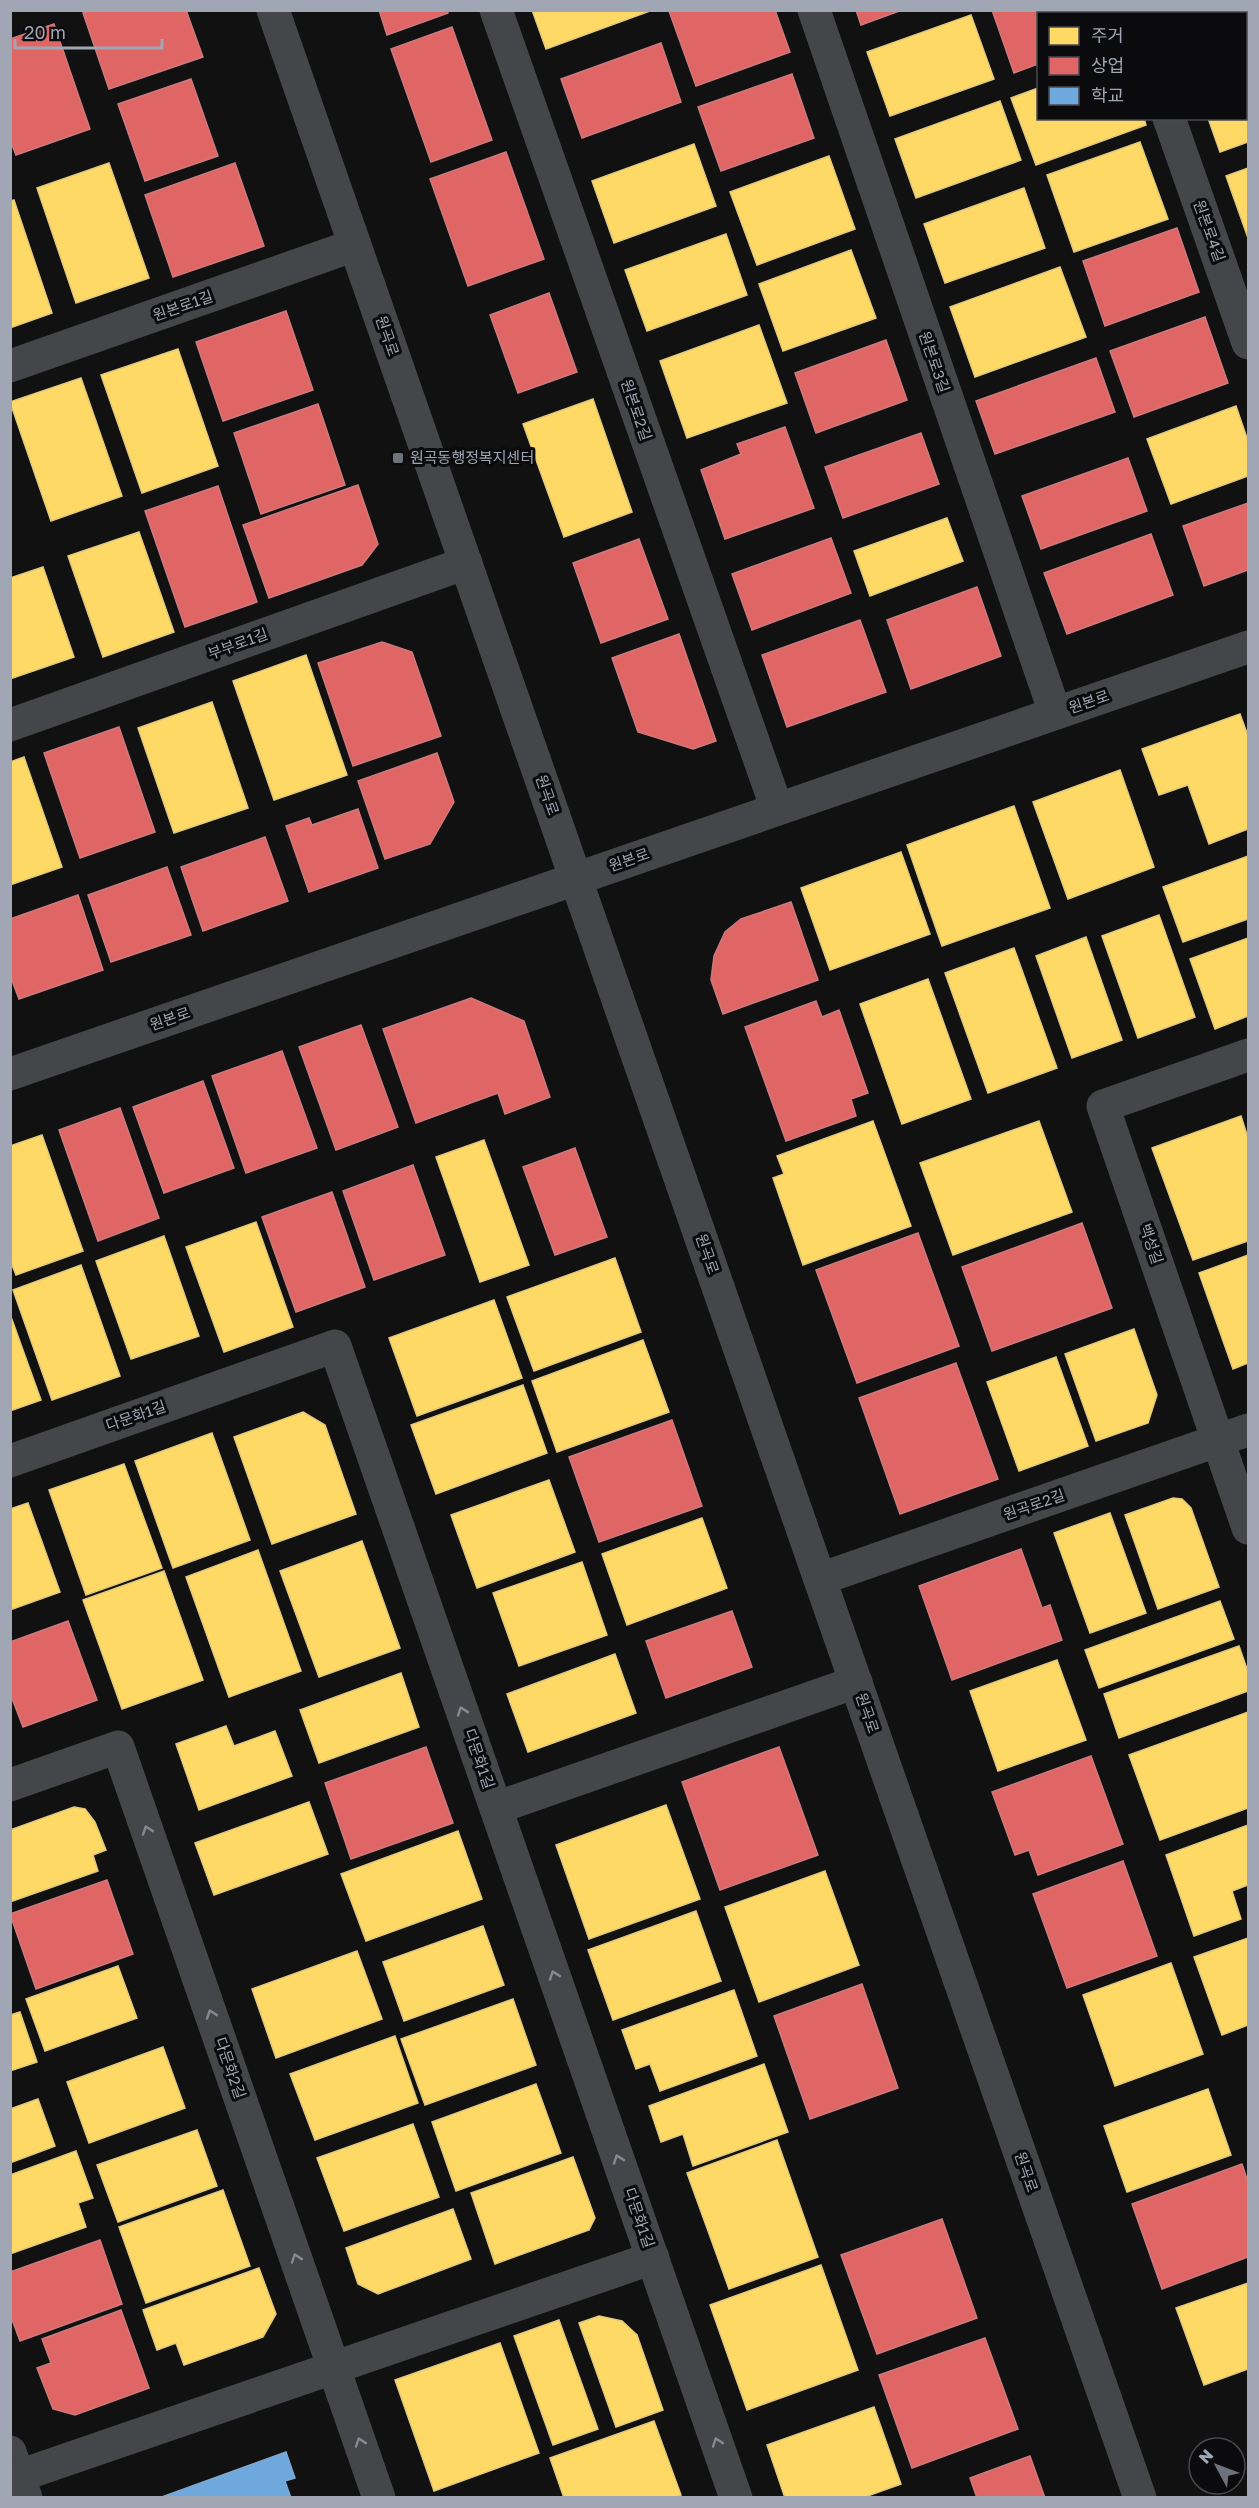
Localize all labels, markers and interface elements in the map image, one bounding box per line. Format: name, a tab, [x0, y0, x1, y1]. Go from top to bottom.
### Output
scale bar	[15, 12, 162, 50]
legend	[1037, 12, 1247, 120]
text: 20 m	[24, 21, 66, 43]
text: 주거	[1091, 24, 1124, 46]
text: 상업	[1091, 54, 1124, 76]
text: 학교	[1091, 84, 1124, 106]
street label: 원본로4길	[1190, 197, 1229, 264]
street label: 원본로1길	[150, 286, 215, 324]
street label: 원곡로	[373, 313, 403, 358]
street label: 원본로3길	[916, 328, 954, 395]
street label: 원본로2길	[618, 377, 656, 443]
place label: 원곡동행정복지센터	[410, 448, 534, 466]
marker: 원곡동행정복지센터	[391, 451, 405, 465]
street label: 부부로1길	[205, 624, 270, 662]
street label: 원본로	[1066, 686, 1111, 716]
street label: 원곡로	[533, 772, 563, 817]
street label: 원본로	[606, 844, 651, 874]
street label: 원본로	[147, 1003, 192, 1033]
street label: 백성길	[1137, 1221, 1167, 1266]
street label: 원곡로	[693, 1231, 723, 1276]
street label: 다문화1길	[103, 1396, 168, 1434]
street label: 원곡로2길	[1001, 1485, 1067, 1523]
street label: 원곡로	[853, 1690, 883, 1735]
one-way arrow	[457, 1706, 470, 1717]
street label: 다문화1길	[461, 1726, 499, 1791]
one-way arrow	[141, 1825, 154, 1836]
one-way arrow	[548, 1970, 561, 1981]
one-way arrow	[206, 2010, 218, 2020]
street label: 다문화2길	[212, 2035, 250, 2101]
street label: 원곡로	[1012, 2149, 1042, 2194]
one-way arrow	[613, 2154, 626, 2165]
street label: 다문화1길	[621, 2185, 659, 2250]
one-way arrow	[290, 2253, 303, 2264]
north arrow	[1187, 2436, 1247, 2496]
one-way arrow	[355, 2437, 367, 2448]
one-way arrow	[711, 2437, 724, 2448]
text: N	[1194, 2445, 1217, 2467]

